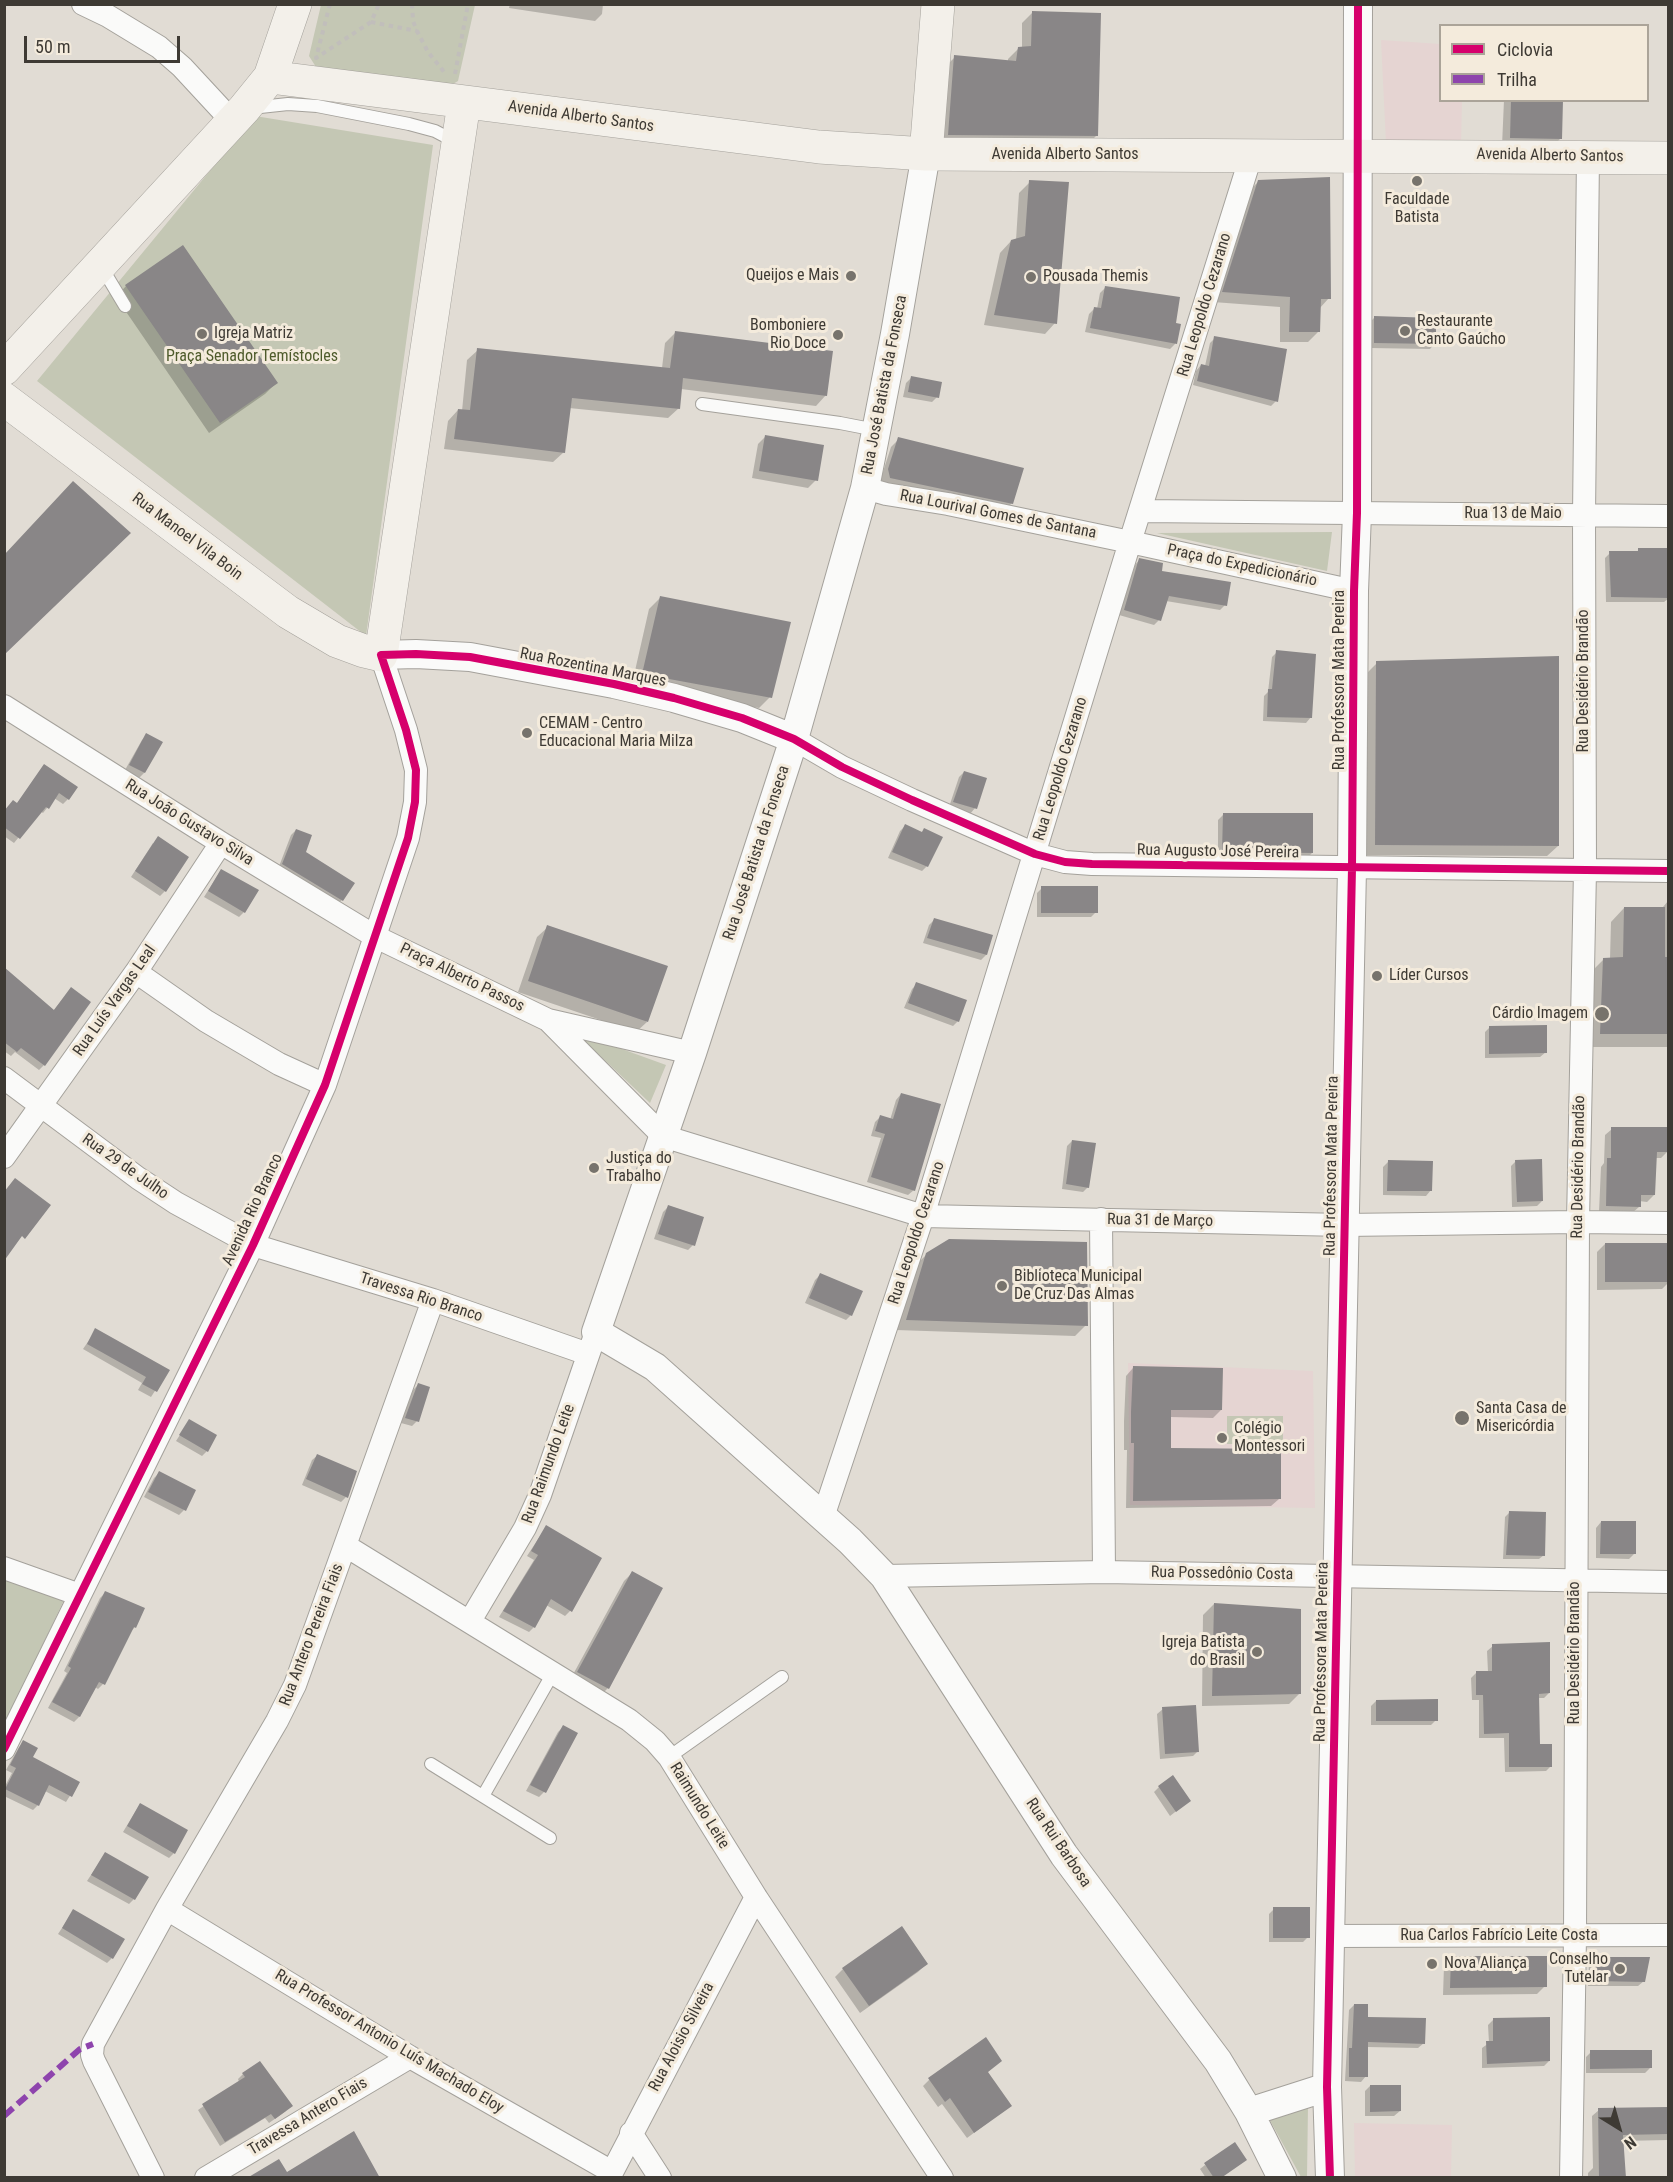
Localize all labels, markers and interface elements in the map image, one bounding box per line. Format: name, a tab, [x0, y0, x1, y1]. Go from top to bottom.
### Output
scale bar	[27, 24, 183, 62]
legend	[1439, 24, 1649, 102]
text: 50 m	[35, 36, 70, 57]
text: Ciclovia	[1497, 39, 1553, 60]
text: Trilha	[1497, 69, 1537, 90]
street label: Avenida Alberto Santos	[507, 97, 655, 137]
street label: Avenida Alberto Santos	[991, 145, 1139, 165]
street label: Avenida Alberto Santos	[1476, 145, 1624, 167]
marker: Faculdade Batista	[1410, 174, 1424, 188]
place label: Faculdade Batista	[1385, 190, 1449, 228]
street label: Rua Leopoldo Cezarano	[1174, 231, 1236, 379]
place label: Queijos e Mais	[746, 266, 839, 286]
place label: Pousada Themis	[1043, 267, 1148, 287]
marker: Queijos e Mais	[844, 269, 858, 283]
marker: Pousada Themis	[1024, 270, 1038, 284]
street label: Rua José Batista da Fonseca	[858, 294, 912, 476]
place label: Restaurante Canto Gaúcho	[1417, 312, 1506, 350]
place label: Bomboniere Rio Doce	[750, 316, 826, 354]
place label: Igreja Matriz	[214, 324, 293, 344]
marker: Restaurante Canto Gaúcho	[1398, 324, 1412, 338]
marker: Igreja Matriz	[195, 327, 209, 341]
marker: Bomboniere Rio Doce	[831, 328, 845, 342]
park label: Praça Senador Temístocles	[166, 347, 338, 367]
street label: Rua Lourival Gomes de Santana	[898, 487, 1098, 543]
street label: Rua Manoel Vila Boin	[128, 489, 246, 585]
street label: Rua 13 de Maio	[1464, 504, 1562, 524]
street label: Praça do Expedicionário	[1165, 541, 1319, 591]
street label: Rua Professora Mata Pereira	[1330, 590, 1350, 770]
street label: Rua Desidério Brandão	[1574, 609, 1594, 753]
street label: Rua Rozentina Marques	[518, 644, 668, 692]
street label: Rua Leopoldo Cezarano	[1030, 695, 1092, 843]
place label: CEMAM - Centro Educacional Maria Milza	[539, 714, 693, 752]
marker: CEMAM - Centro Educacional Maria Milza	[520, 726, 534, 740]
street label: Rua José Batista da Fonseca	[720, 763, 794, 943]
street label: Rua João Gustavo Silva	[121, 776, 257, 870]
street label: Rua Augusto José Pereira	[1137, 841, 1299, 863]
street label: Praça Alberto Passos	[397, 940, 527, 1016]
street label: Rua Luís Vargas Leal	[69, 942, 161, 1060]
place label: Líder Cursos	[1389, 966, 1469, 986]
marker: Líder Cursos	[1370, 969, 1384, 983]
place label: Cárdio Imagem	[1492, 1004, 1588, 1024]
marker: Cárdio Imagem	[1593, 1005, 1611, 1023]
street label: Rua Professora Mata Pereira	[1321, 1076, 1343, 1256]
street label: Rua Desidério Brandão	[1568, 1095, 1590, 1239]
street label: Rua 29 de Julho	[78, 1130, 172, 1204]
place label: Justiça do Trabalho	[606, 1149, 672, 1187]
street label: Avenida Rio Branco	[219, 1151, 287, 1269]
street label: Rua Leopoldo Cezarano	[885, 1159, 949, 1307]
marker: Justiça do Trabalho	[587, 1161, 601, 1175]
street label: Rua 31 de Março	[1107, 1210, 1213, 1232]
place label: Biblioteca Municipal De Cruz Das Almas	[1014, 1267, 1142, 1305]
street label: Travessa Rio Branco	[357, 1269, 485, 1327]
marker: Biblioteca Municipal De Cruz Das Almas	[995, 1279, 1009, 1293]
place label: Santa Casa de Misericórdia	[1476, 1399, 1567, 1437]
street label: Rua Raimundo Leite	[519, 1402, 579, 1526]
marker: Santa Casa de Misericórdia	[1453, 1409, 1471, 1427]
place label: Colégio Montessori	[1234, 1419, 1305, 1457]
marker: Colégio Montessori	[1215, 1431, 1229, 1445]
street label: Rua Antero Pereira Fiais	[276, 1561, 348, 1709]
street label: Rua Professora Mata Pereira	[1311, 1562, 1333, 1742]
street label: Rua Possedônio Costa	[1151, 1563, 1293, 1585]
street label: Rua Desidério Brandão	[1565, 1581, 1585, 1725]
place label: Igreja Batista do Brasil	[1161, 1633, 1245, 1671]
marker: Igreja Batista do Brasil	[1250, 1645, 1264, 1659]
street label: Raimundo Leite	[665, 1759, 733, 1853]
street label: Rua Rui Barbosa	[1021, 1795, 1095, 1891]
street label: Rua Carlos Fabrício Leite Costa	[1400, 1926, 1598, 1946]
place label: Conselho Tutelar	[1549, 1950, 1608, 1988]
place label: Nova Aliança	[1444, 1954, 1527, 1974]
marker: Nova Aliança	[1425, 1957, 1439, 1971]
marker: Conselho Tutelar	[1613, 1962, 1627, 1976]
street label: Rua Professor Antonio Luís Machado Eloy	[271, 1966, 507, 2118]
street label: Rua Aloisio Silveira	[645, 1979, 719, 2095]
street label: Travessa Antero Fiais	[245, 2074, 371, 2160]
north arrow	[1589, 2098, 1649, 2158]
text: N	[1621, 2132, 1640, 2153]

